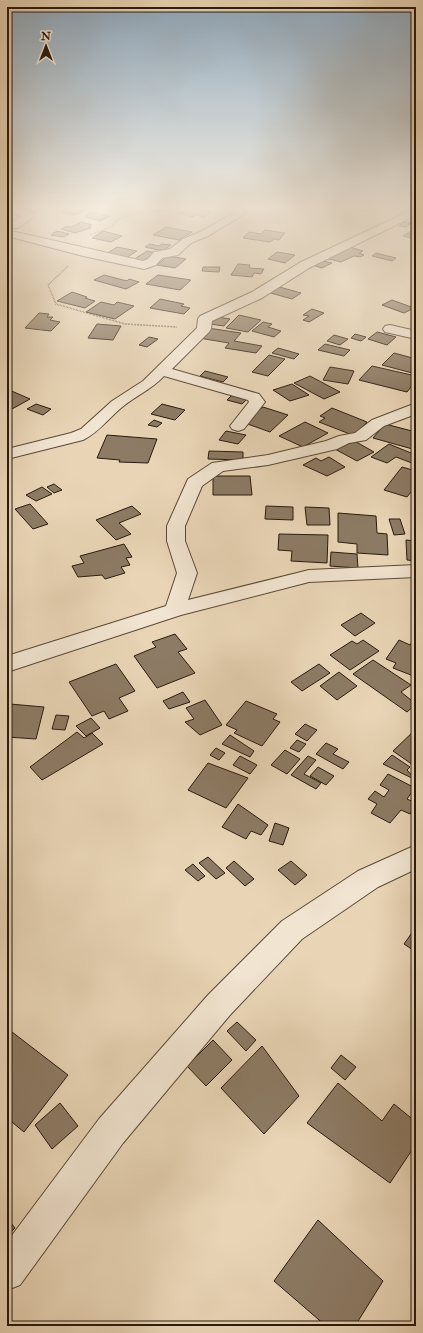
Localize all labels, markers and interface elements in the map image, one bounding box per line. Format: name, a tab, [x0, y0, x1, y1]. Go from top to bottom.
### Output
north arrow	[26, 26, 66, 66]
text: N	[40, 30, 52, 43]

